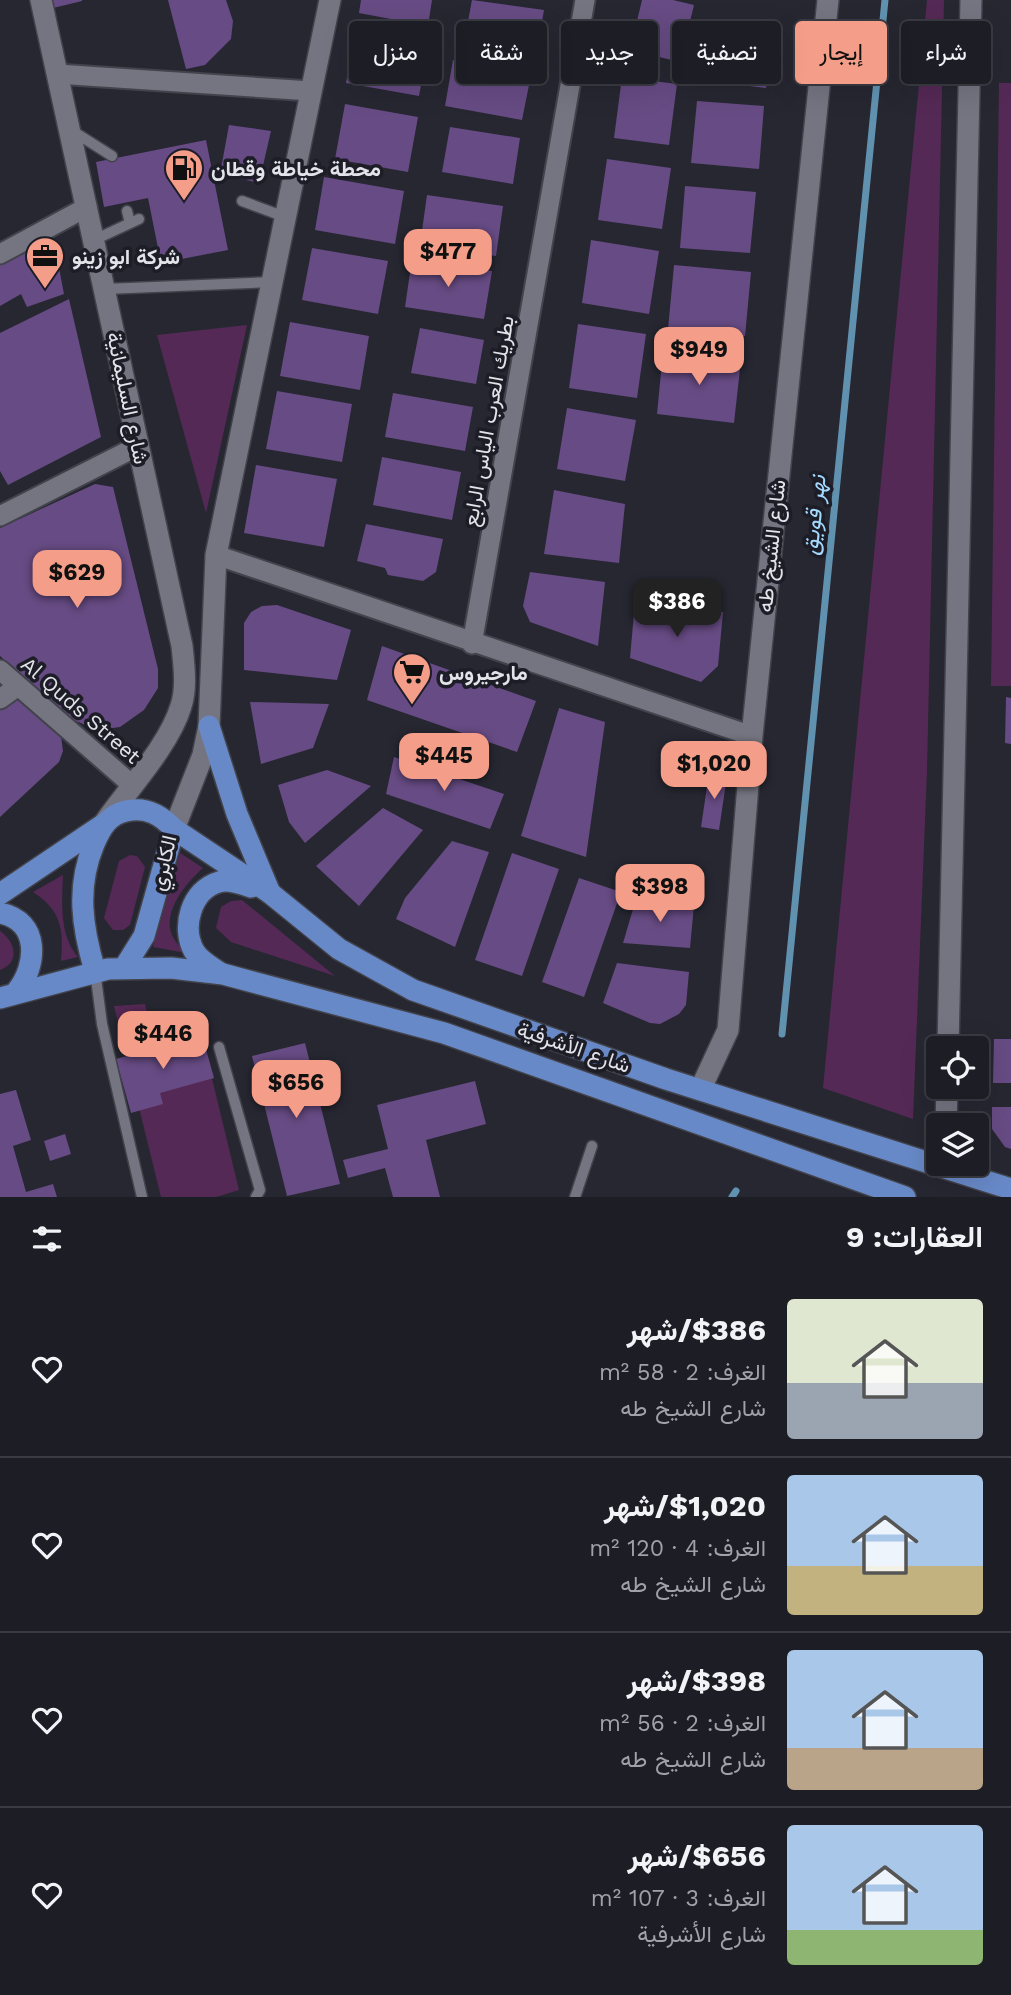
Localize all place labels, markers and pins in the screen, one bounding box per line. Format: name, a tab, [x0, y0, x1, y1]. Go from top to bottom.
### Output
fuel station icon: محطة خياطة وقطان	[163, 147, 205, 202]
place label: محطة خياطة وقطان	[211, 156, 381, 182]
pin: $477	[407, 230, 489, 289]
office icon: شركة ابو زينو	[24, 235, 66, 290]
place label: شركة ابو زينو	[72, 244, 180, 270]
pin: $949	[658, 328, 740, 387]
pin: $629	[36, 550, 118, 610]
pin: $386	[636, 580, 718, 639]
supermarket icon: مارجيروس	[391, 651, 433, 706]
place label: مارجيروس	[439, 660, 528, 686]
pin: $445	[403, 734, 485, 793]
pin: $1,020	[657, 742, 771, 801]
pin: $398	[619, 864, 701, 924]
pin: $446	[122, 1012, 204, 1071]
pin: $656	[255, 1060, 337, 1120]

